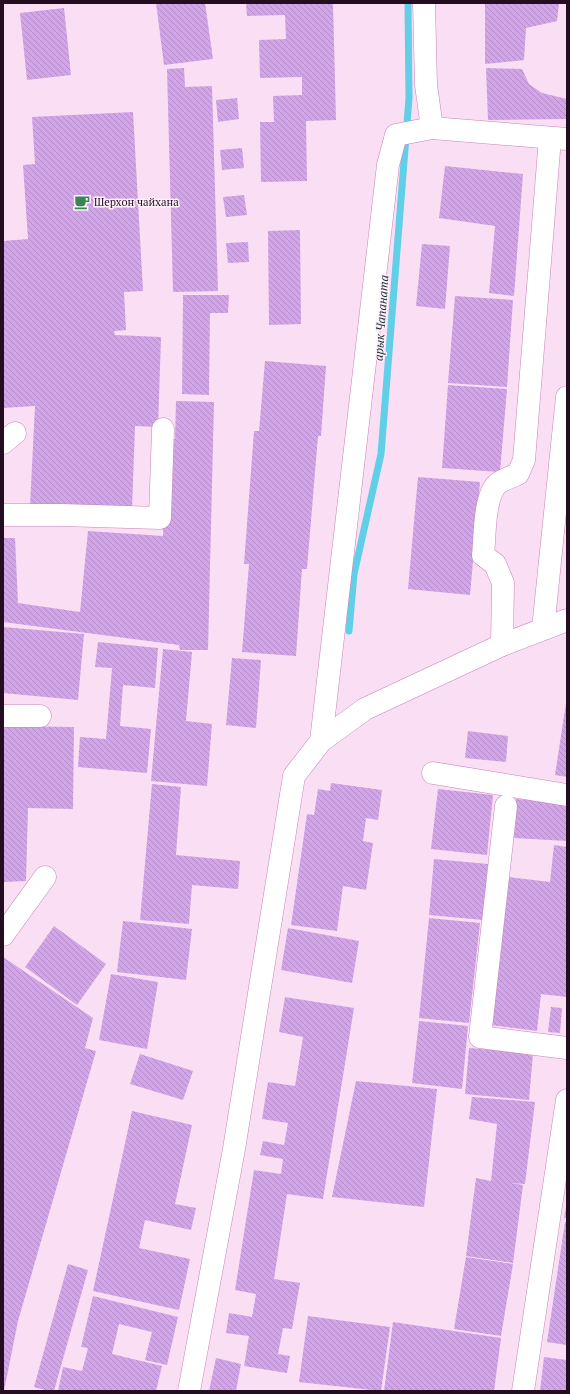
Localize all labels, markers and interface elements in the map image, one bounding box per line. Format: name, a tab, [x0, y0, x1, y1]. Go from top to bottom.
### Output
cafe icon: Шерхон чайхана	[73, 193, 91, 211]
place label: Шерхон чайхана	[94, 195, 179, 209]
water label: арык Чапаната	[371, 275, 391, 361]

